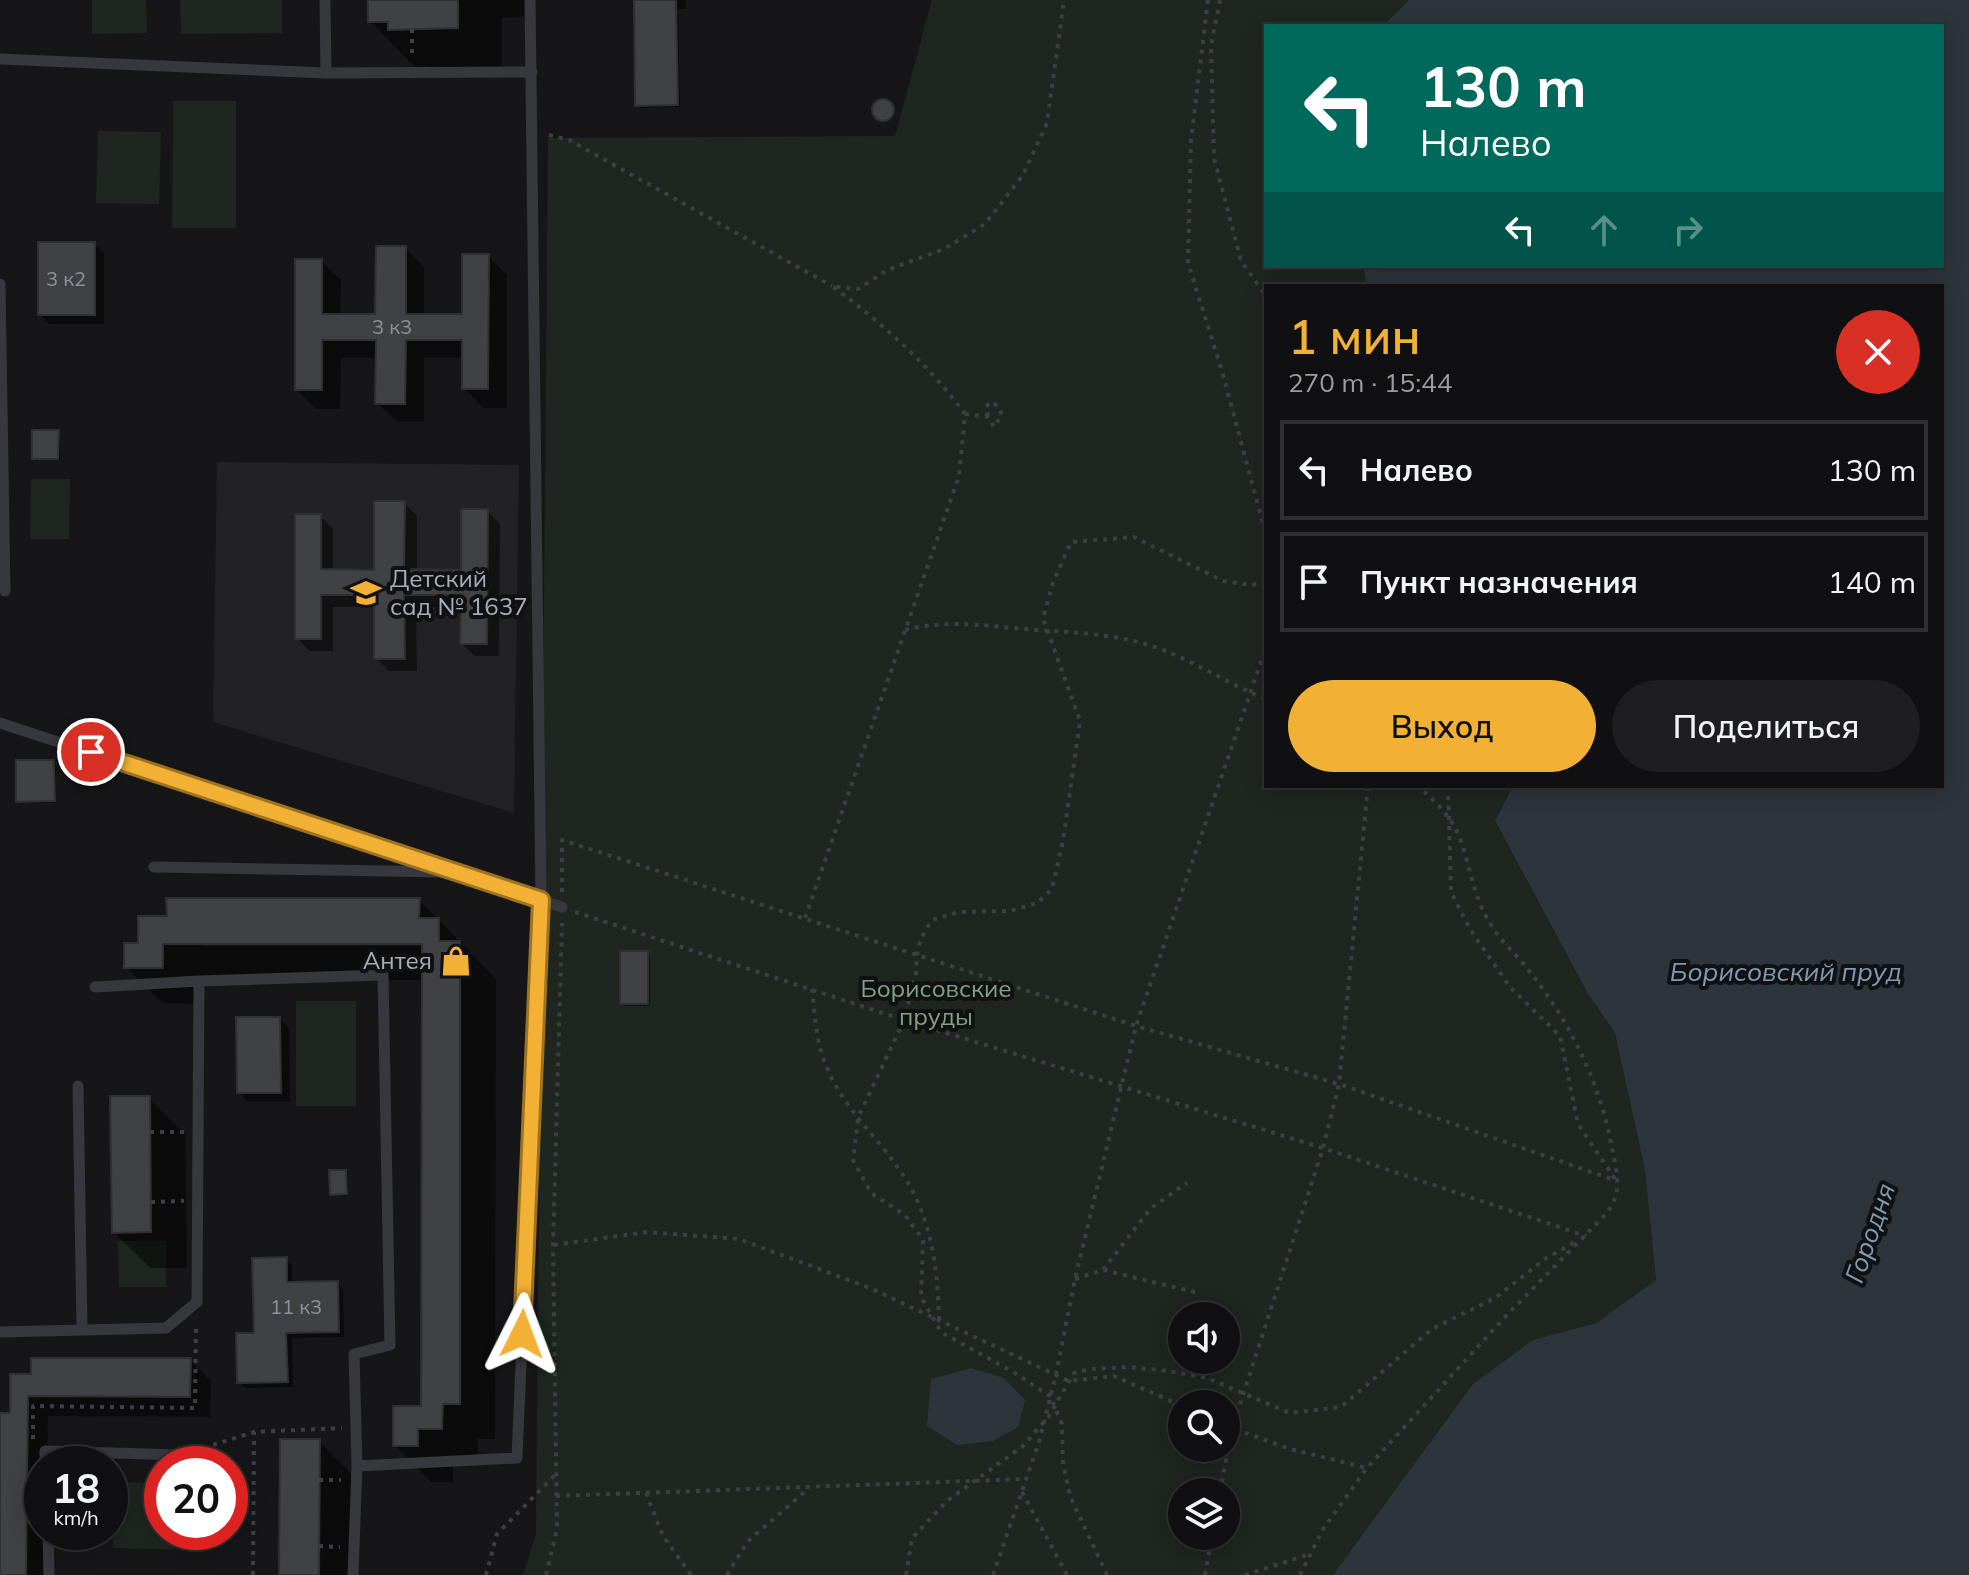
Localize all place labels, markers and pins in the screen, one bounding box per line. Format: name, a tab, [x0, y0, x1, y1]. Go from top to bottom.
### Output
place label: Детский сад № 1637	[390, 563, 528, 621]
school or university icon: Детский сад № 1637	[349, 576, 383, 610]
pin	[57, 718, 125, 786]
shop icon: Антея	[439, 944, 473, 978]
place label: Антея	[363, 945, 432, 975]

